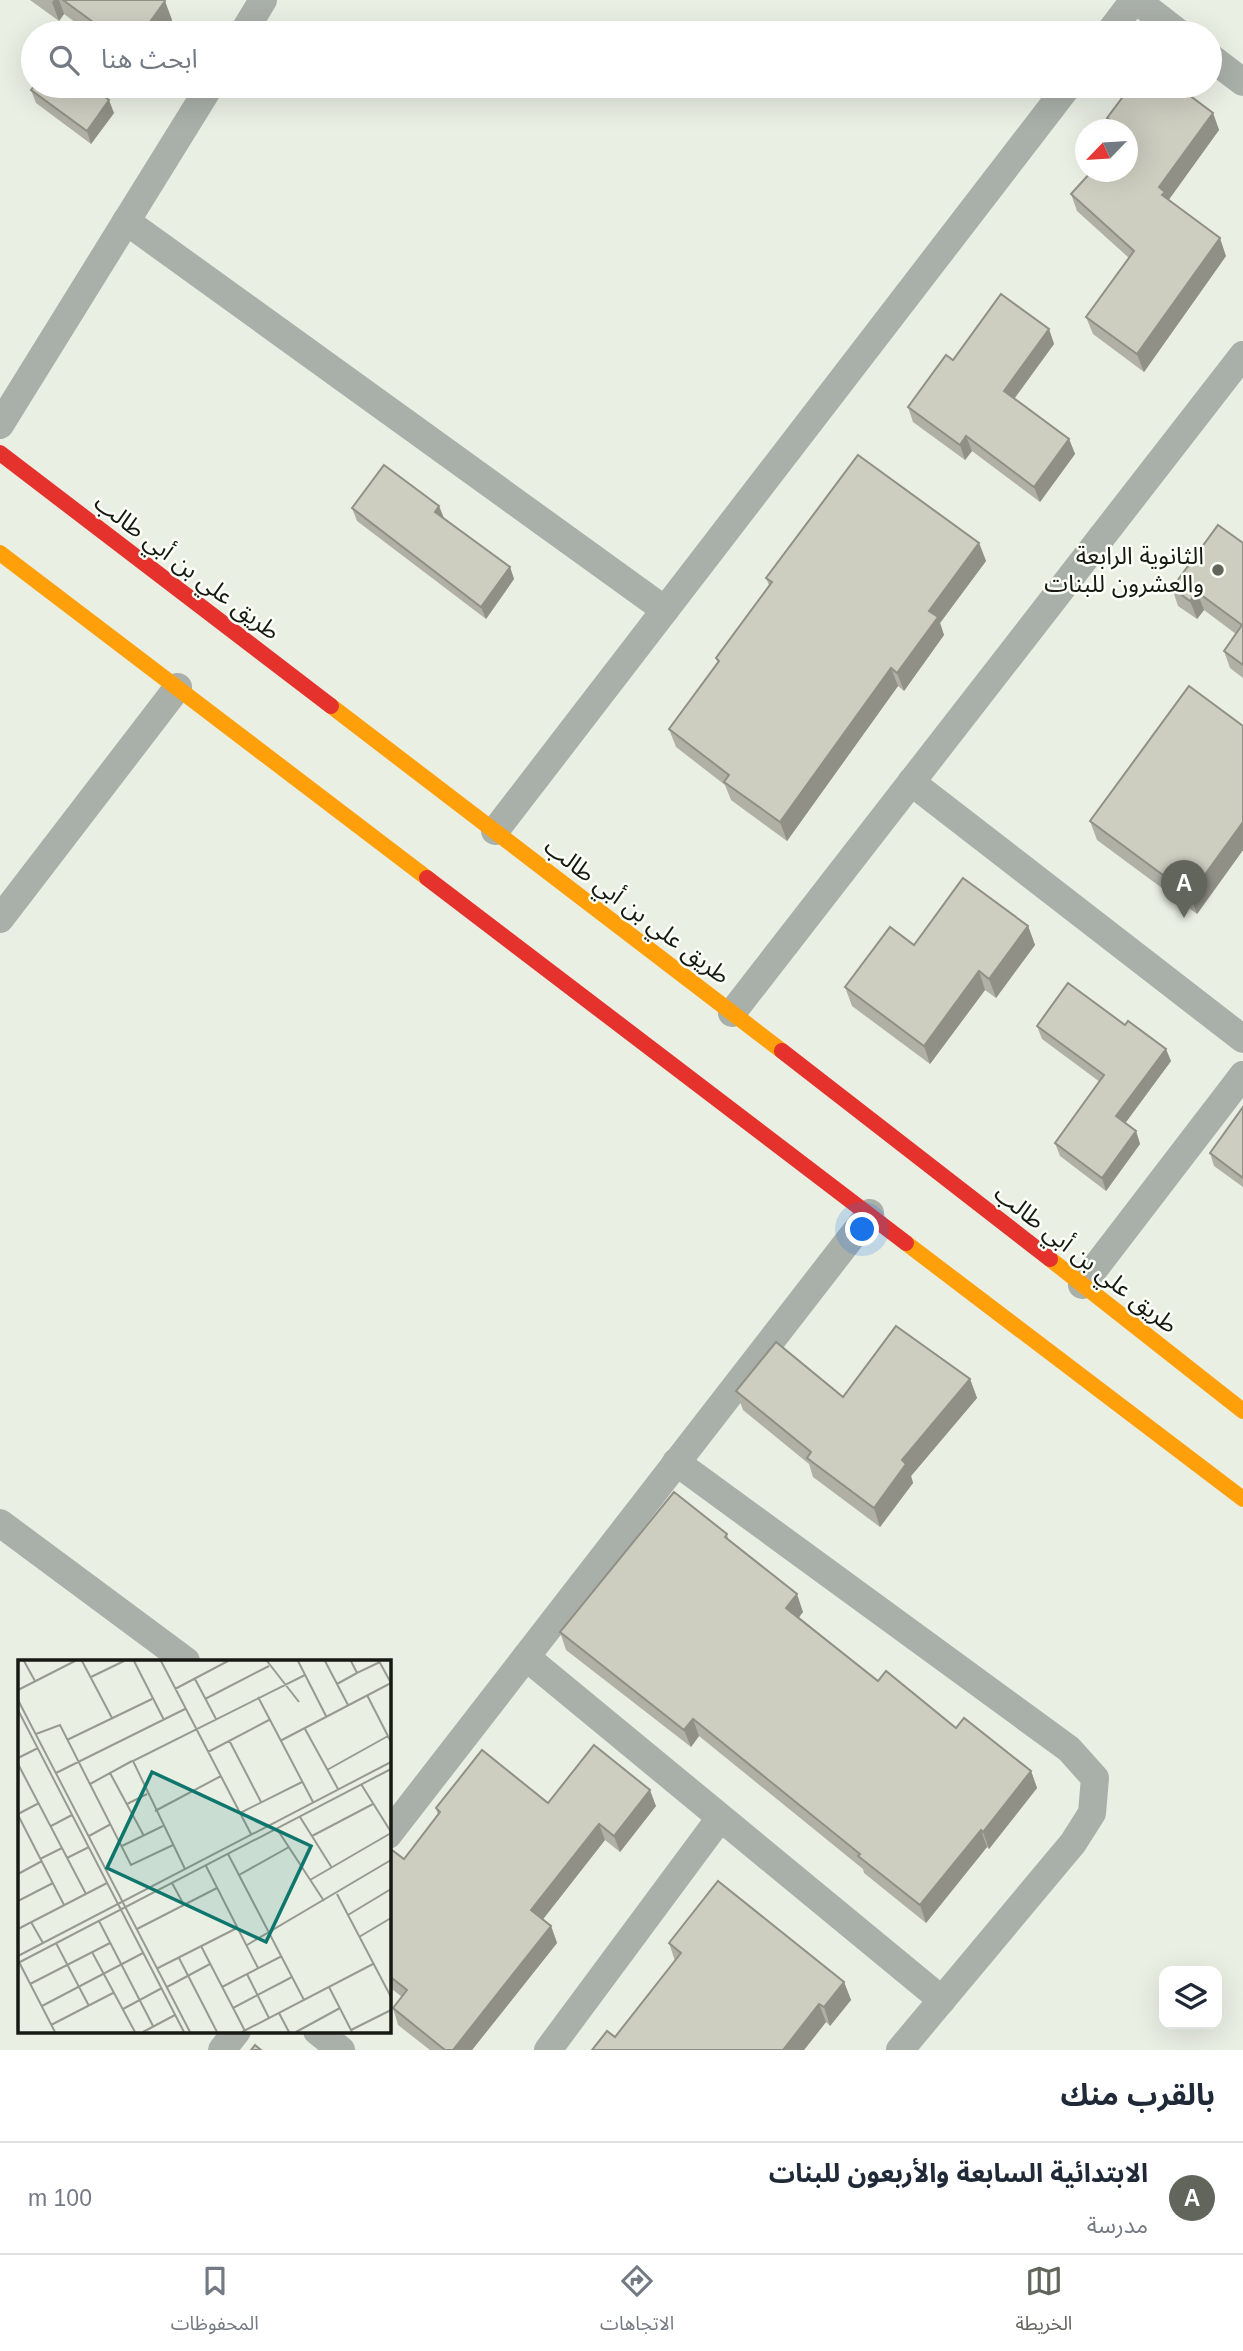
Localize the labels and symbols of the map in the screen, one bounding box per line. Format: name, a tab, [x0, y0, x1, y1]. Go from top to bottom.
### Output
north arrow	[1075, 119, 1138, 182]
street label: طريق علي بن أبي طالب	[86, 487, 286, 649]
place label: الثانوية الرابعة والعشرون للبنات	[1044, 542, 1204, 598]
marker: الثانوية الرابعة والعشرون للبنات	[1210, 562, 1226, 578]
street label: طريق علي بن أبي طالب	[536, 831, 736, 993]
pin: A	[1161, 860, 1207, 918]
street label: طريق علي بن أبي طالب	[986, 1177, 1184, 1343]
your location	[845, 1212, 879, 1246]
inset map	[18, 1660, 390, 2032]

